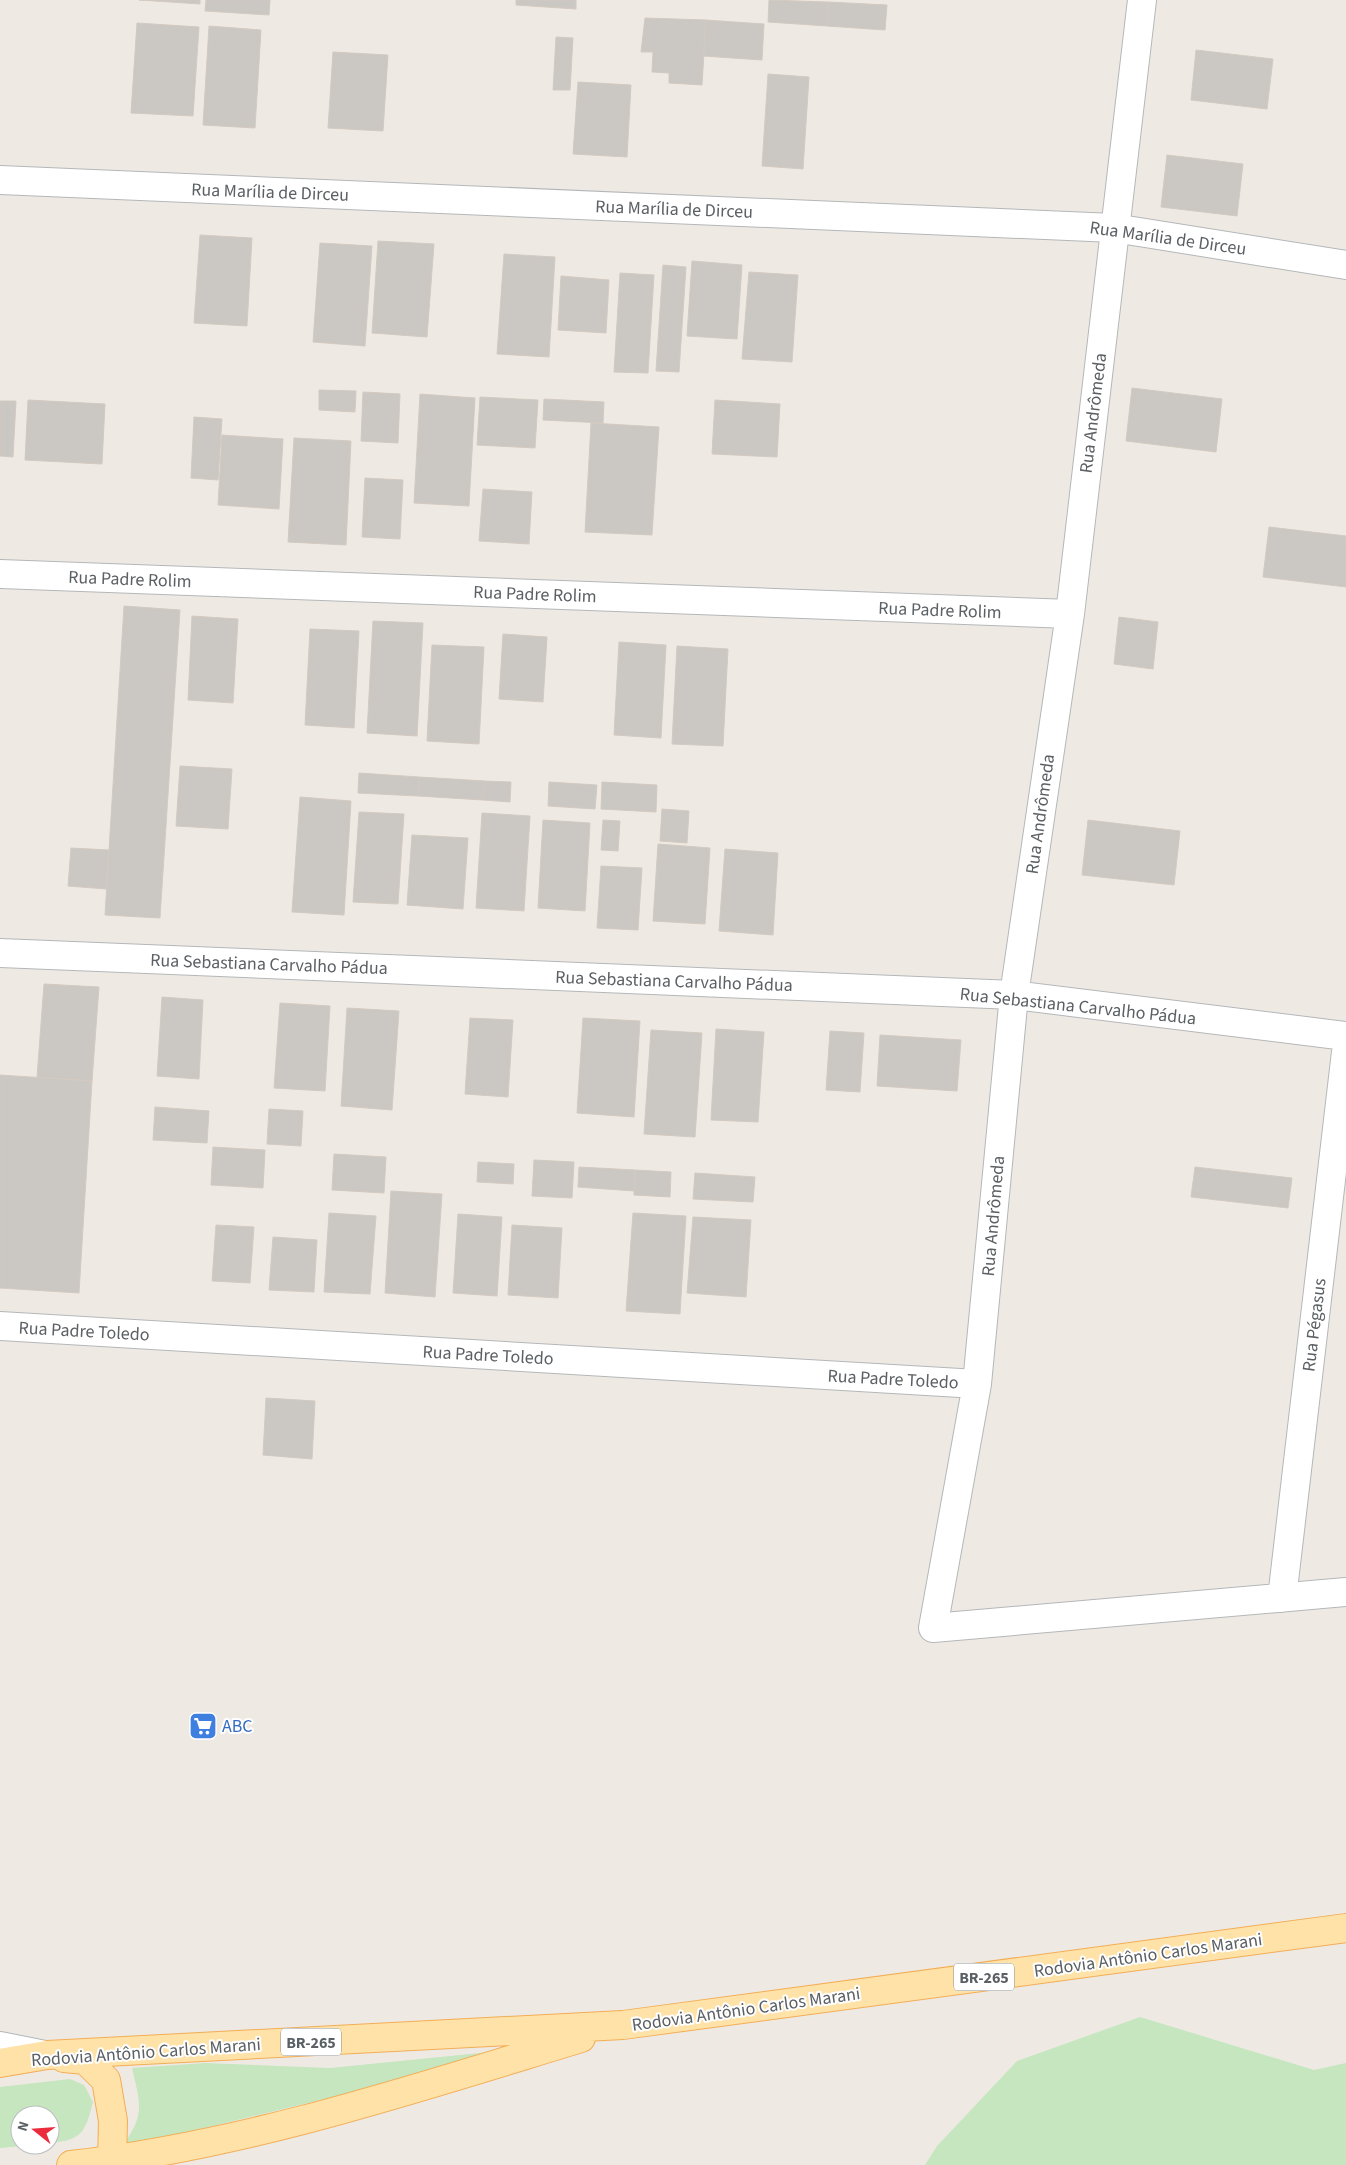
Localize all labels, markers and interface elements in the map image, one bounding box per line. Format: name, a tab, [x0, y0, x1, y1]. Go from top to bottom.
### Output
street label: Rua Marília de Dirceu	[191, 177, 349, 208]
street label: Rua Marília de Dirceu	[595, 194, 753, 225]
street label: Rua Marília de Dirceu	[1088, 215, 1248, 262]
street label: Rua Andrômeda	[1074, 351, 1113, 475]
street label: Rua Padre Rolim	[68, 565, 192, 594]
street label: Rua Padre Rolim	[473, 580, 597, 609]
street label: Rua Padre Rolim	[878, 596, 1002, 625]
street label: Rua Andrômeda	[1020, 752, 1061, 876]
street label: Rua Sebastiana Carvalho Pádua	[150, 948, 388, 981]
street label: Rua Sebastiana Carvalho Pádua	[555, 965, 793, 998]
street label: Rua Sebastiana Carvalho Pádua	[959, 982, 1197, 1031]
street label: Rua Andrômeda	[976, 1155, 1011, 1277]
street label: Rua Pégasus	[1296, 1277, 1333, 1373]
street label: Rua Padre Toledo	[18, 1316, 150, 1347]
street label: Rua Padre Toledo	[422, 1340, 554, 1371]
street label: Rua Padre Toledo	[827, 1364, 959, 1395]
supermarket icon: ABC	[188, 1711, 218, 1741]
place label: ABC	[222, 1714, 253, 1739]
street label: Rodovia Antônio Carlos Marani	[1032, 1927, 1264, 1984]
road number: BR-265	[954, 1964, 1014, 1990]
street label: Rodovia Antônio Carlos Marani	[630, 1981, 862, 2038]
road number: BR-265	[281, 2028, 341, 2056]
street label: Rodovia Antônio Carlos Marani	[30, 2032, 262, 2073]
north arrow	[10, 2105, 60, 2155]
text: N	[13, 2119, 34, 2134]

